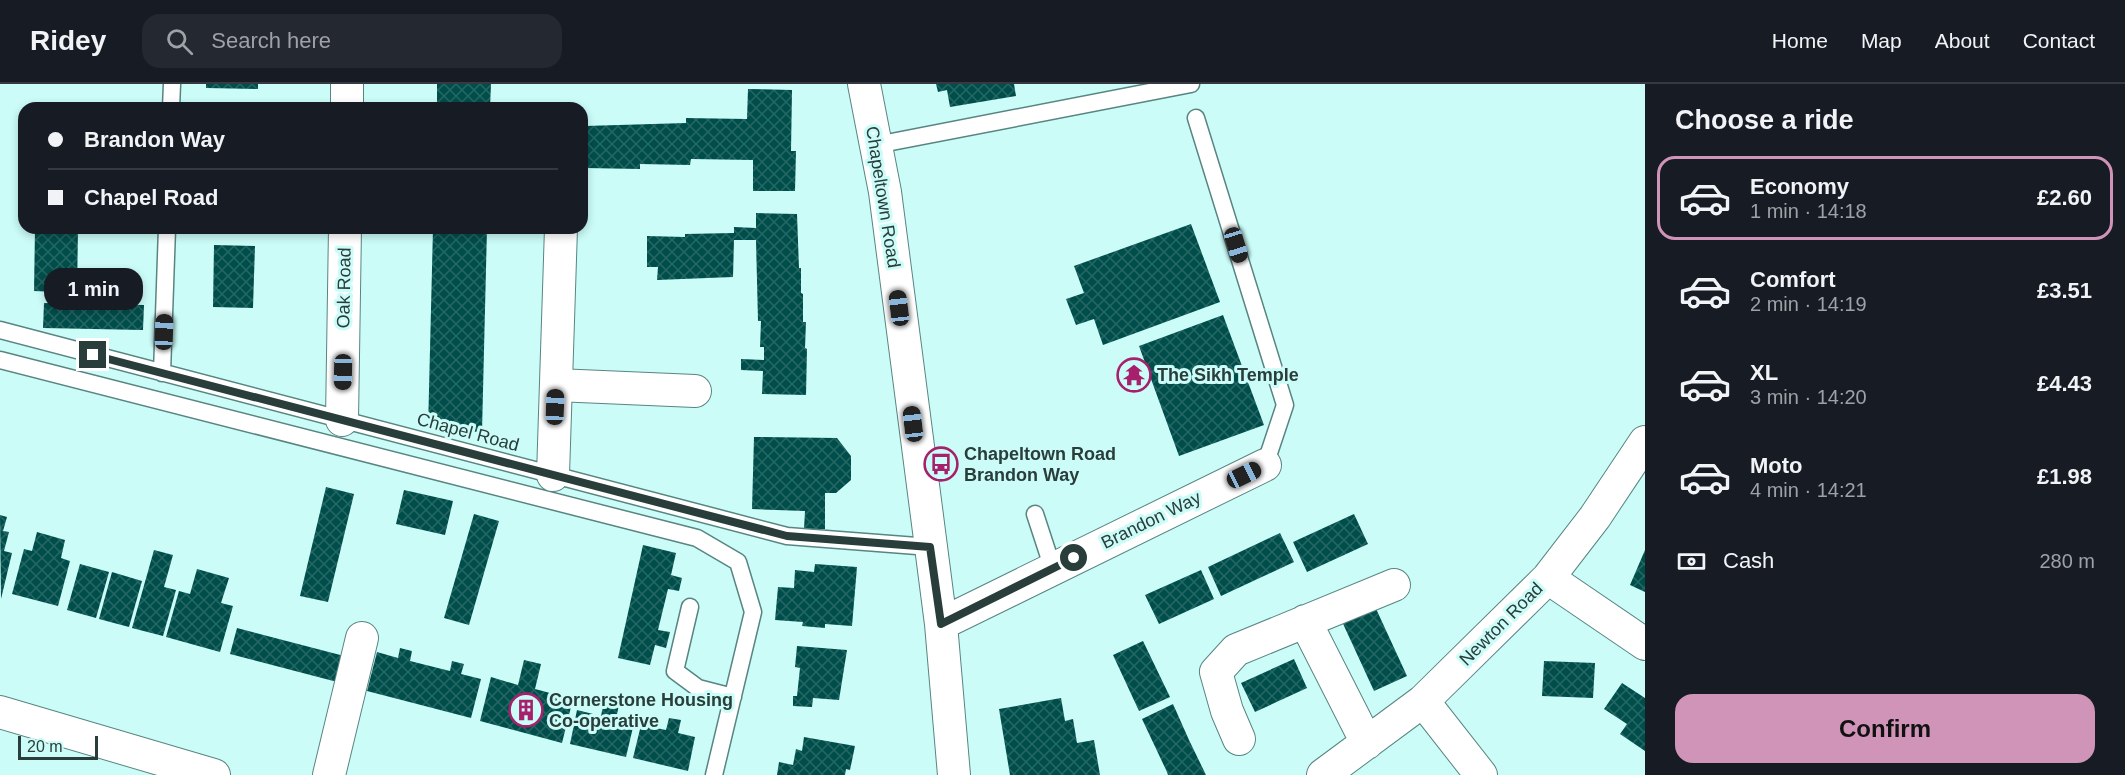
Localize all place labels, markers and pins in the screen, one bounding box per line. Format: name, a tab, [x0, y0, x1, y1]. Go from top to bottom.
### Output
temple icon: The Sikh Temple	[1116, 357, 1152, 393]
place label: The Sikh Temple	[1157, 365, 1299, 385]
place label: Chapeltown Road Brandon Way	[964, 444, 1116, 485]
bus stop icon: Chapeltown Road Brandon Way	[923, 446, 959, 482]
place label: Cornerstone Housing Co-operative	[549, 690, 733, 731]
building icon: Cornerstone Housing Co-operative	[508, 692, 544, 728]

